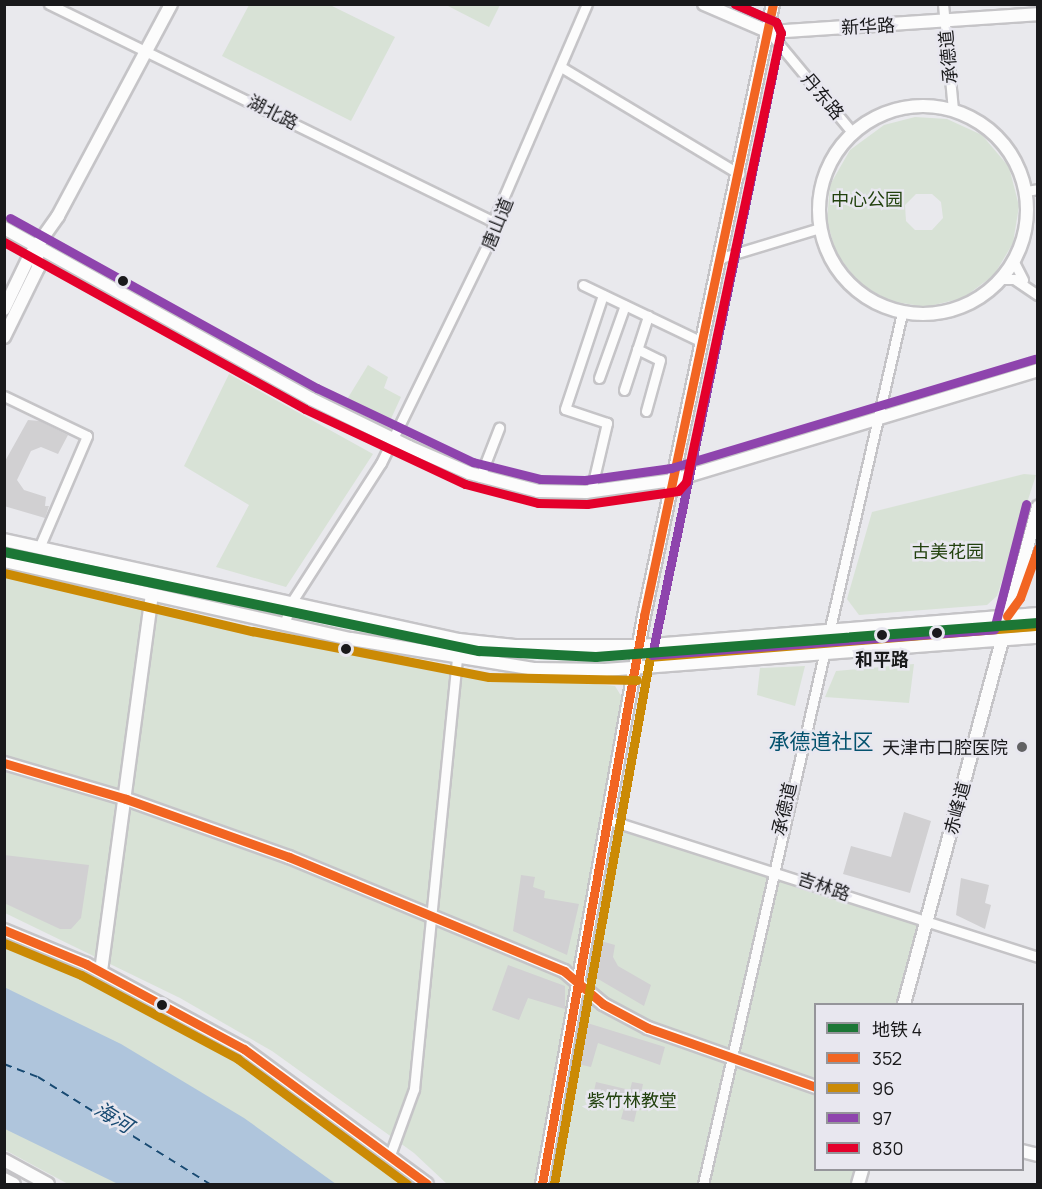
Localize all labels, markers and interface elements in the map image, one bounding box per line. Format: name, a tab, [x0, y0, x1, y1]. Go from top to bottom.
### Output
street label: 新华路	[840, 14, 896, 38]
street label: 承德道	[935, 29, 961, 85]
street label: 丹东路	[797, 68, 849, 124]
street label: 湖北路	[244, 90, 302, 134]
park label: 中心公园	[831, 188, 903, 210]
street label: 唐山道	[477, 195, 517, 253]
unlabelled marker	[117, 275, 129, 287]
park label: 古美花园	[912, 540, 984, 562]
marker: 和平路	[871, 624, 893, 646]
unlabelled marker	[931, 627, 943, 639]
unlabelled marker	[340, 643, 352, 655]
place label: 和平路	[855, 648, 909, 670]
district label: 承德道社区	[769, 728, 873, 754]
place label: 天津市口腔医院	[882, 736, 1008, 758]
marker: 天津市口腔医院	[1013, 738, 1031, 756]
street label: 赤峰道	[940, 779, 974, 837]
street label: 承德道	[767, 780, 801, 838]
street label: 吉林路	[795, 867, 853, 905]
unlabelled marker	[156, 999, 168, 1011]
legend	[814, 1003, 1024, 1171]
text: 地铁 4	[872, 1017, 922, 1041]
text: 352	[872, 1046, 902, 1070]
text: 96	[872, 1076, 894, 1100]
park label: 紫竹林教堂	[587, 1089, 677, 1111]
water label: 海河	[91, 1096, 137, 1138]
text: 97	[872, 1106, 892, 1130]
text: 830	[872, 1136, 903, 1160]

